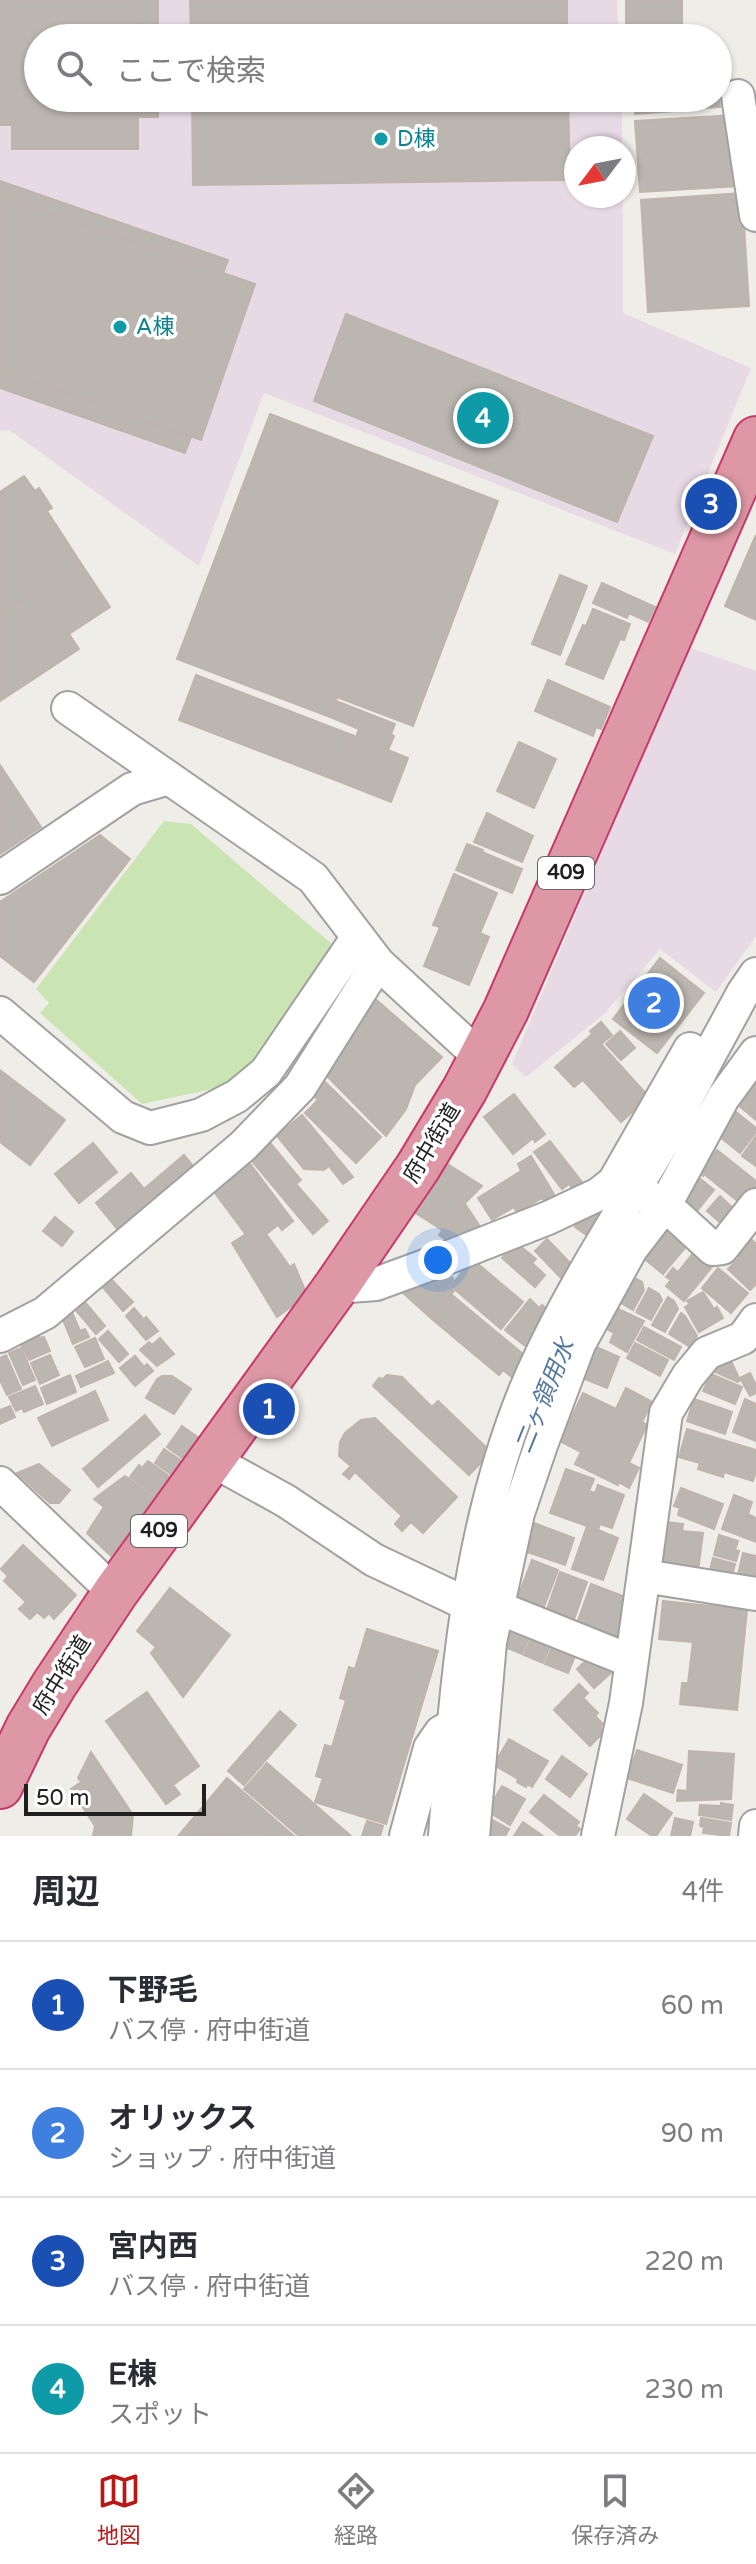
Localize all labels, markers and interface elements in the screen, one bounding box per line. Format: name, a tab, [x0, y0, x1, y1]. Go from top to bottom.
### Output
search box	[24, 24, 732, 112]
icon: search	[52, 46, 96, 90]
text: ここで検索	[116, 53, 266, 90]
place label: D棟	[397, 126, 436, 152]
marker: D棟	[372, 130, 390, 148]
north arrow	[564, 136, 636, 208]
place label: A棟	[136, 314, 174, 340]
marker: A棟	[111, 318, 129, 336]
pin: 4	[457, 388, 509, 448]
pin: 3	[685, 474, 737, 534]
road number: 409	[538, 857, 594, 889]
pin: 2	[628, 973, 680, 1033]
street label: 府中街道	[398, 1099, 466, 1187]
your location	[418, 1240, 458, 1280]
water label: 二ヶ領用水	[509, 1332, 582, 1457]
pin: 1	[243, 1379, 295, 1439]
road number: 409	[131, 1515, 187, 1547]
street label: 府中街道	[28, 1631, 96, 1719]
scale bar	[24, 1780, 206, 1816]
text: 50 m	[36, 1785, 90, 1811]
text: 周辺	[32, 1872, 100, 1913]
text: 4件	[682, 1876, 724, 1907]
text: 下野毛	[108, 1972, 198, 2009]
text: 1	[50, 1990, 66, 2021]
text: 60 m	[661, 1990, 724, 2021]
text: バス停 · 府中街道	[108, 2015, 310, 2046]
text: オリックス	[108, 2100, 257, 2137]
text: 2	[50, 2118, 66, 2149]
text: 90 m	[661, 2118, 724, 2149]
text: ショップ · 府中街道	[108, 2143, 336, 2174]
text: 宮内西	[108, 2228, 198, 2265]
text: 3	[50, 2246, 66, 2277]
text: 220 m	[644, 2246, 724, 2277]
text: バス停 · 府中街道	[108, 2271, 310, 2302]
text: E棟	[108, 2356, 157, 2393]
text: 4	[50, 2374, 66, 2405]
text: 230 m	[644, 2374, 724, 2405]
text: スポット	[108, 2399, 212, 2430]
tab: 地図	[97, 2469, 141, 2549]
tab: 経路	[334, 2469, 378, 2549]
tab: 保存済み	[571, 2469, 659, 2549]

